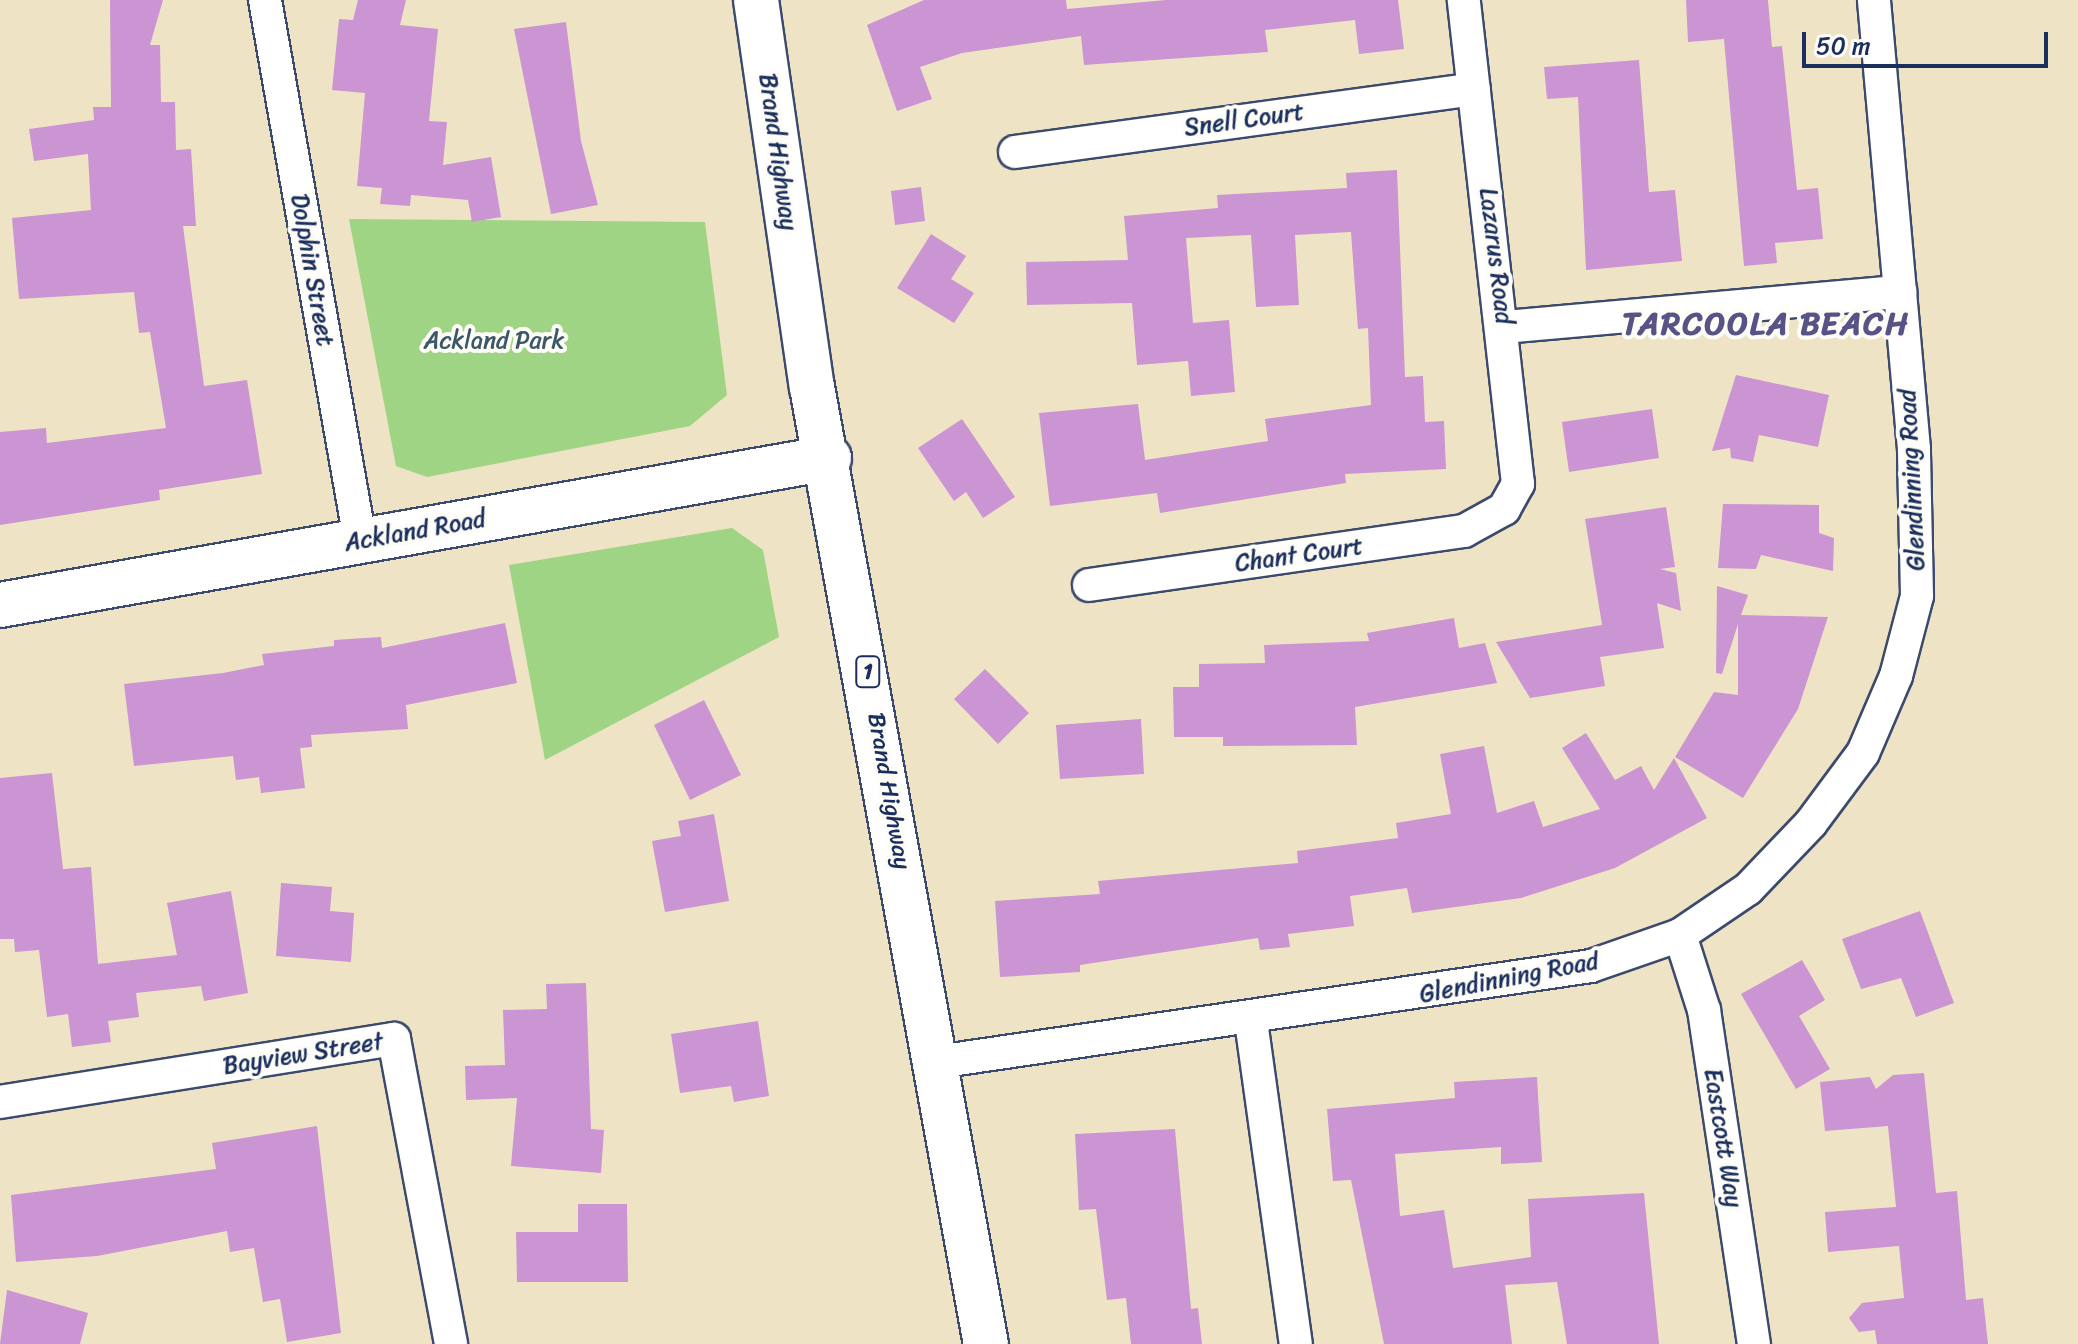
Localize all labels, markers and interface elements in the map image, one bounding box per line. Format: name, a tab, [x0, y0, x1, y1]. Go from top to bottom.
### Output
scale bar	[1806, 16, 2052, 66]
text: 50 m	[1816, 25, 1871, 67]
street label: Brand Highway	[753, 72, 803, 232]
street label: Snell Court	[1182, 97, 1306, 143]
street label: Lazarus Road	[1473, 186, 1519, 326]
street label: Dolphin Street	[284, 192, 340, 348]
district label: TARCOOLA BEACH	[1623, 305, 1909, 343]
park label: Ackland Park	[424, 327, 564, 355]
street label: Glendinning Road	[1893, 389, 1931, 571]
street label: Ackland Road	[342, 504, 488, 558]
street label: Chant Court	[1233, 532, 1365, 578]
road number: 1	[854, 654, 882, 690]
street label: Brand Highway	[861, 711, 917, 871]
street label: Glendinning Road	[1417, 947, 1601, 1009]
street label: Bayview Street	[221, 1027, 385, 1081]
street label: Eastcott Way	[1698, 1067, 1748, 1209]

